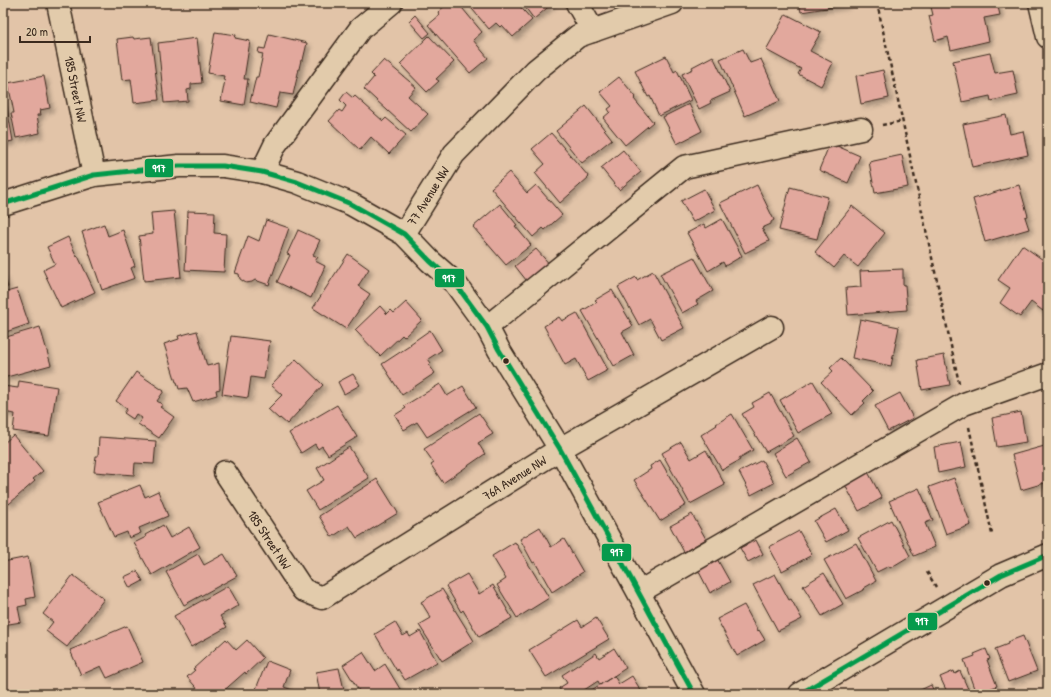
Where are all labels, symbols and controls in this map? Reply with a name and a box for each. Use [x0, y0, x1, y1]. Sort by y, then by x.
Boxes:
scale bar [20, 18, 90, 44]
text: 20 m [26, 23, 48, 40]
street label: 185 Street NW [60, 54, 92, 124]
line badge: 917 [144, 158, 174, 178]
text: 917 [152, 161, 166, 175]
street label: 77 Avenue NW [403, 163, 453, 229]
line badge: 917 [434, 268, 465, 288]
text: 917 [442, 271, 456, 285]
unlabelled marker [501, 356, 511, 366]
street label: 76A Avenue NW [479, 451, 550, 504]
street label: 185 Street NW [244, 507, 296, 573]
line badge: 917 [601, 543, 632, 562]
text: 917 [610, 545, 624, 559]
unlabelled marker [982, 578, 992, 588]
line badge: 917 [907, 612, 938, 631]
text: 917 [915, 614, 929, 628]

